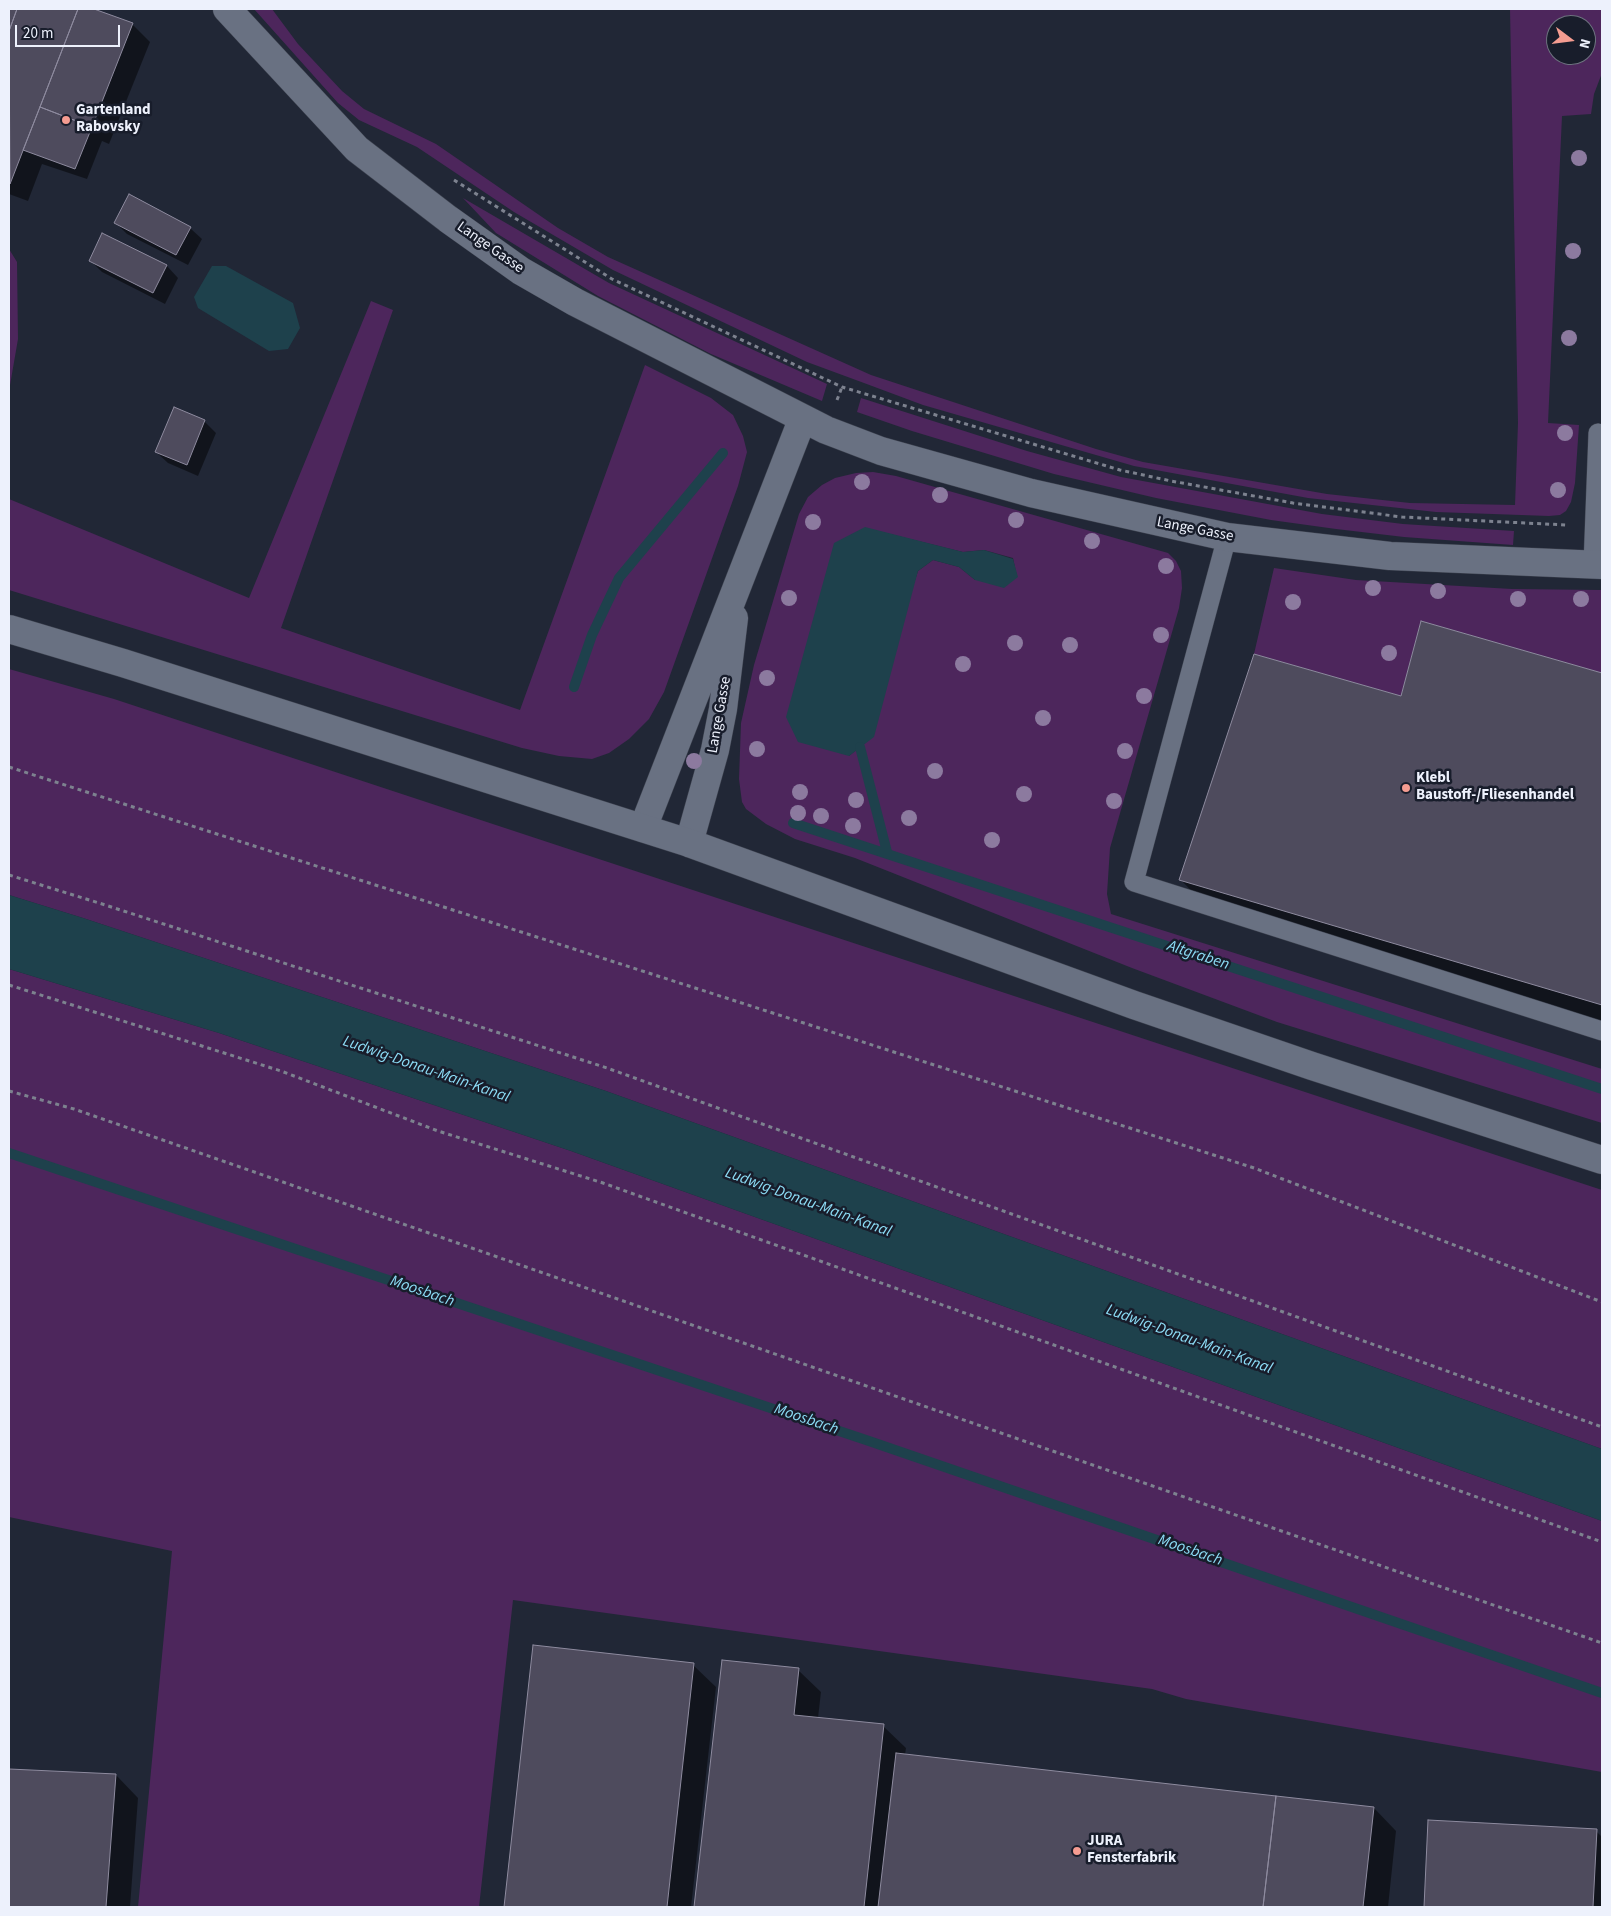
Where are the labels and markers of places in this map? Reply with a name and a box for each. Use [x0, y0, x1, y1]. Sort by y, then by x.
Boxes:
place label: Gartenland Rabovsky [76, 102, 151, 137]
marker: Gartenland Rabovsky [60, 114, 72, 126]
place label: Klebl Baustoff-/Fliesenhandel [1416, 770, 1574, 805]
marker: Klebl Baustoff-/Fliesenhandel [1400, 782, 1412, 794]
place label: JURA Fensterfabrik [1087, 1833, 1176, 1868]
marker: JURA Fensterfabrik [1071, 1845, 1083, 1857]

